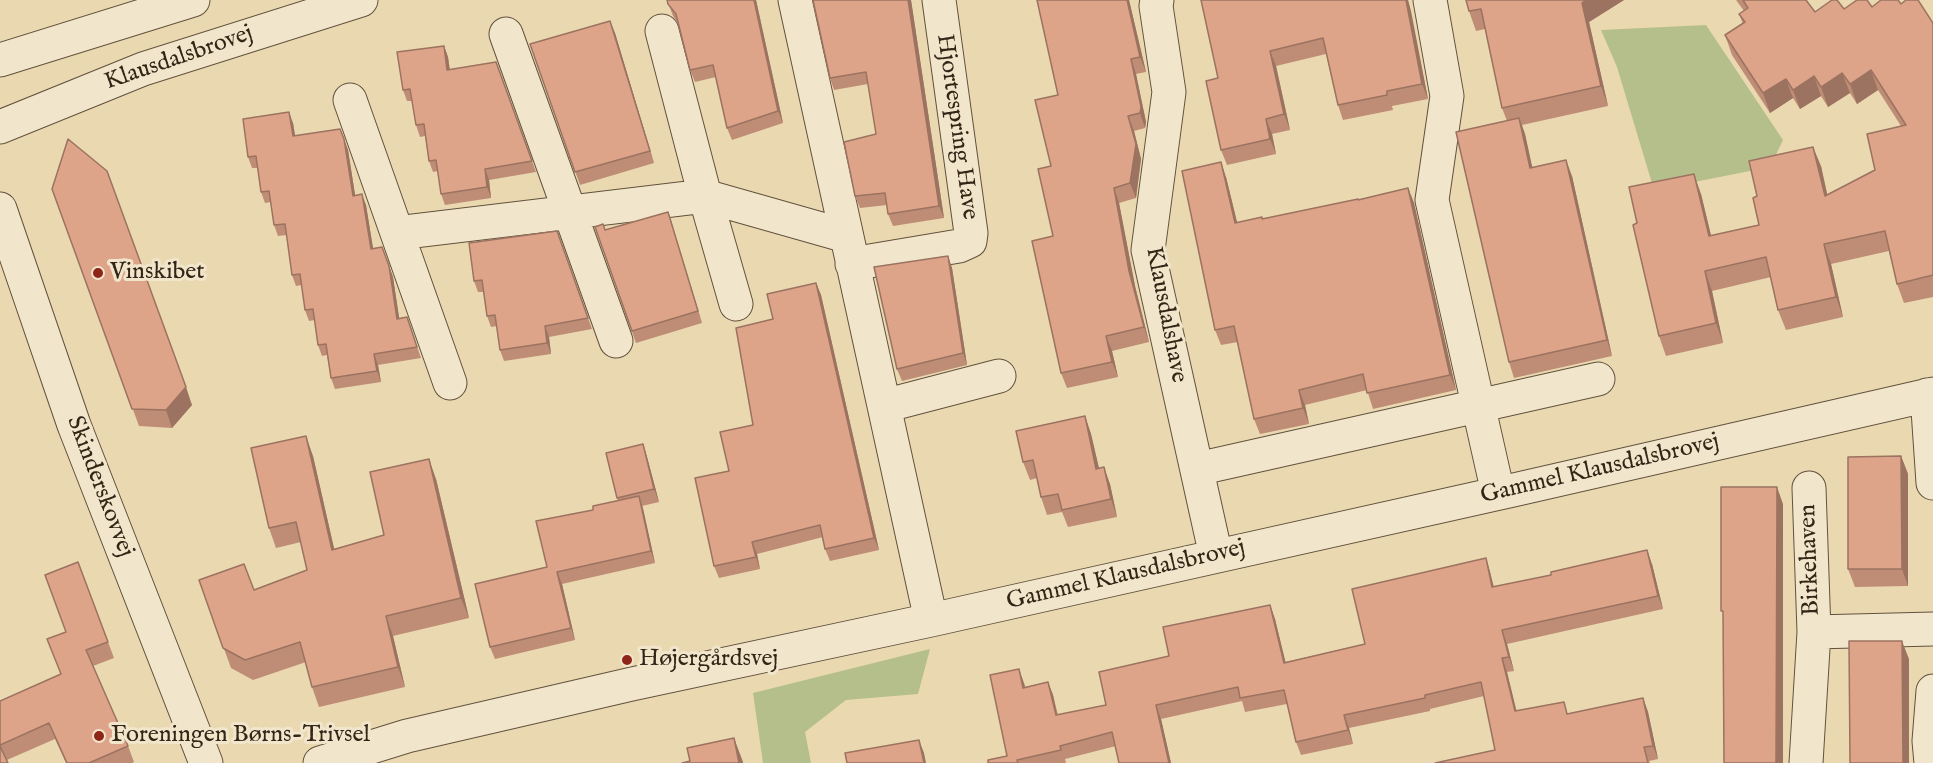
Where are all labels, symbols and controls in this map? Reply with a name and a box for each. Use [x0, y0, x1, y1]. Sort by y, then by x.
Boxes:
street label: Klausdalsbrovej [101, 20, 257, 98]
street label: Hjortespring Have [929, 32, 983, 222]
street label: Klausdalshave [1138, 245, 1192, 385]
place label: Vinskibet [110, 259, 205, 287]
marker: Vinskibet [91, 266, 105, 280]
street label: Skinderskovvej [59, 412, 139, 562]
street label: Gammel Klausdalsbrovej [1478, 429, 1722, 511]
street label: Birkehaven [1795, 504, 1827, 616]
street label: Gammel Klausdalsbrovej [1004, 535, 1248, 617]
place label: Højergårdsvej [639, 646, 778, 674]
marker: Højergårdsvej [620, 653, 634, 667]
place label: Foreningen Børns-Trivsel [111, 722, 370, 750]
marker: Foreningen Børns-Trivsel [92, 729, 106, 743]

